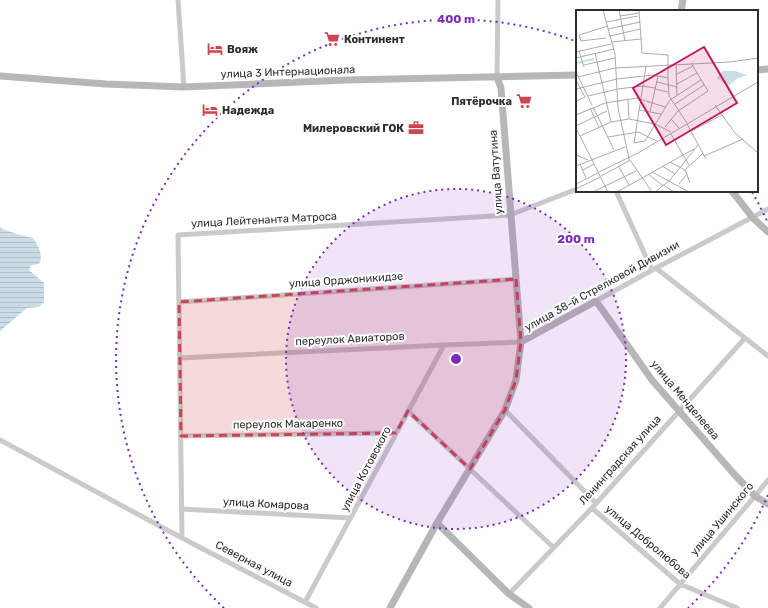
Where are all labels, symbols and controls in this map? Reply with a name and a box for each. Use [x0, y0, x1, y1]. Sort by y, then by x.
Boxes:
inset map [576, 10, 758, 192]
text: 400 m [437, 12, 475, 26]
supermarket icon: Континент [323, 30, 341, 48]
place label: Континент [344, 33, 405, 46]
hotel icon: Вояж [206, 40, 224, 58]
place label: Вояж [227, 43, 258, 56]
street label: улица 3 Интернационала [220, 63, 356, 81]
supermarket icon: Пятёрочка [515, 92, 533, 110]
place label: Пятёрочка [451, 95, 512, 108]
hotel icon: Надежда [201, 101, 219, 119]
place label: Надежда [222, 104, 274, 117]
office icon: Милеровский ГОК [407, 119, 425, 137]
place label: Милеровский ГОК [303, 122, 404, 135]
street label: улица Ватутина [487, 129, 505, 215]
street label: улица Лейтенанта Матроса [191, 210, 337, 230]
text: 200 m [557, 232, 595, 246]
street label: улица 38-й Стрелковой Дивизии [522, 238, 682, 334]
street label: улица Орджоникидзе [288, 270, 404, 290]
street label: переулок Авиаторов [295, 330, 405, 348]
centre of rings [449, 352, 463, 366]
street label: улица Менделеева [648, 358, 722, 442]
street label: Ленинградская улица [576, 412, 664, 508]
street label: переулок Макаренко [233, 417, 343, 431]
street label: улица Котовского [338, 424, 394, 514]
street label: улица Ушинского [688, 480, 756, 558]
street label: улица Комарова [223, 495, 309, 513]
street label: улица Добролюбова [603, 502, 693, 582]
street label: Северная улица [213, 538, 295, 590]

